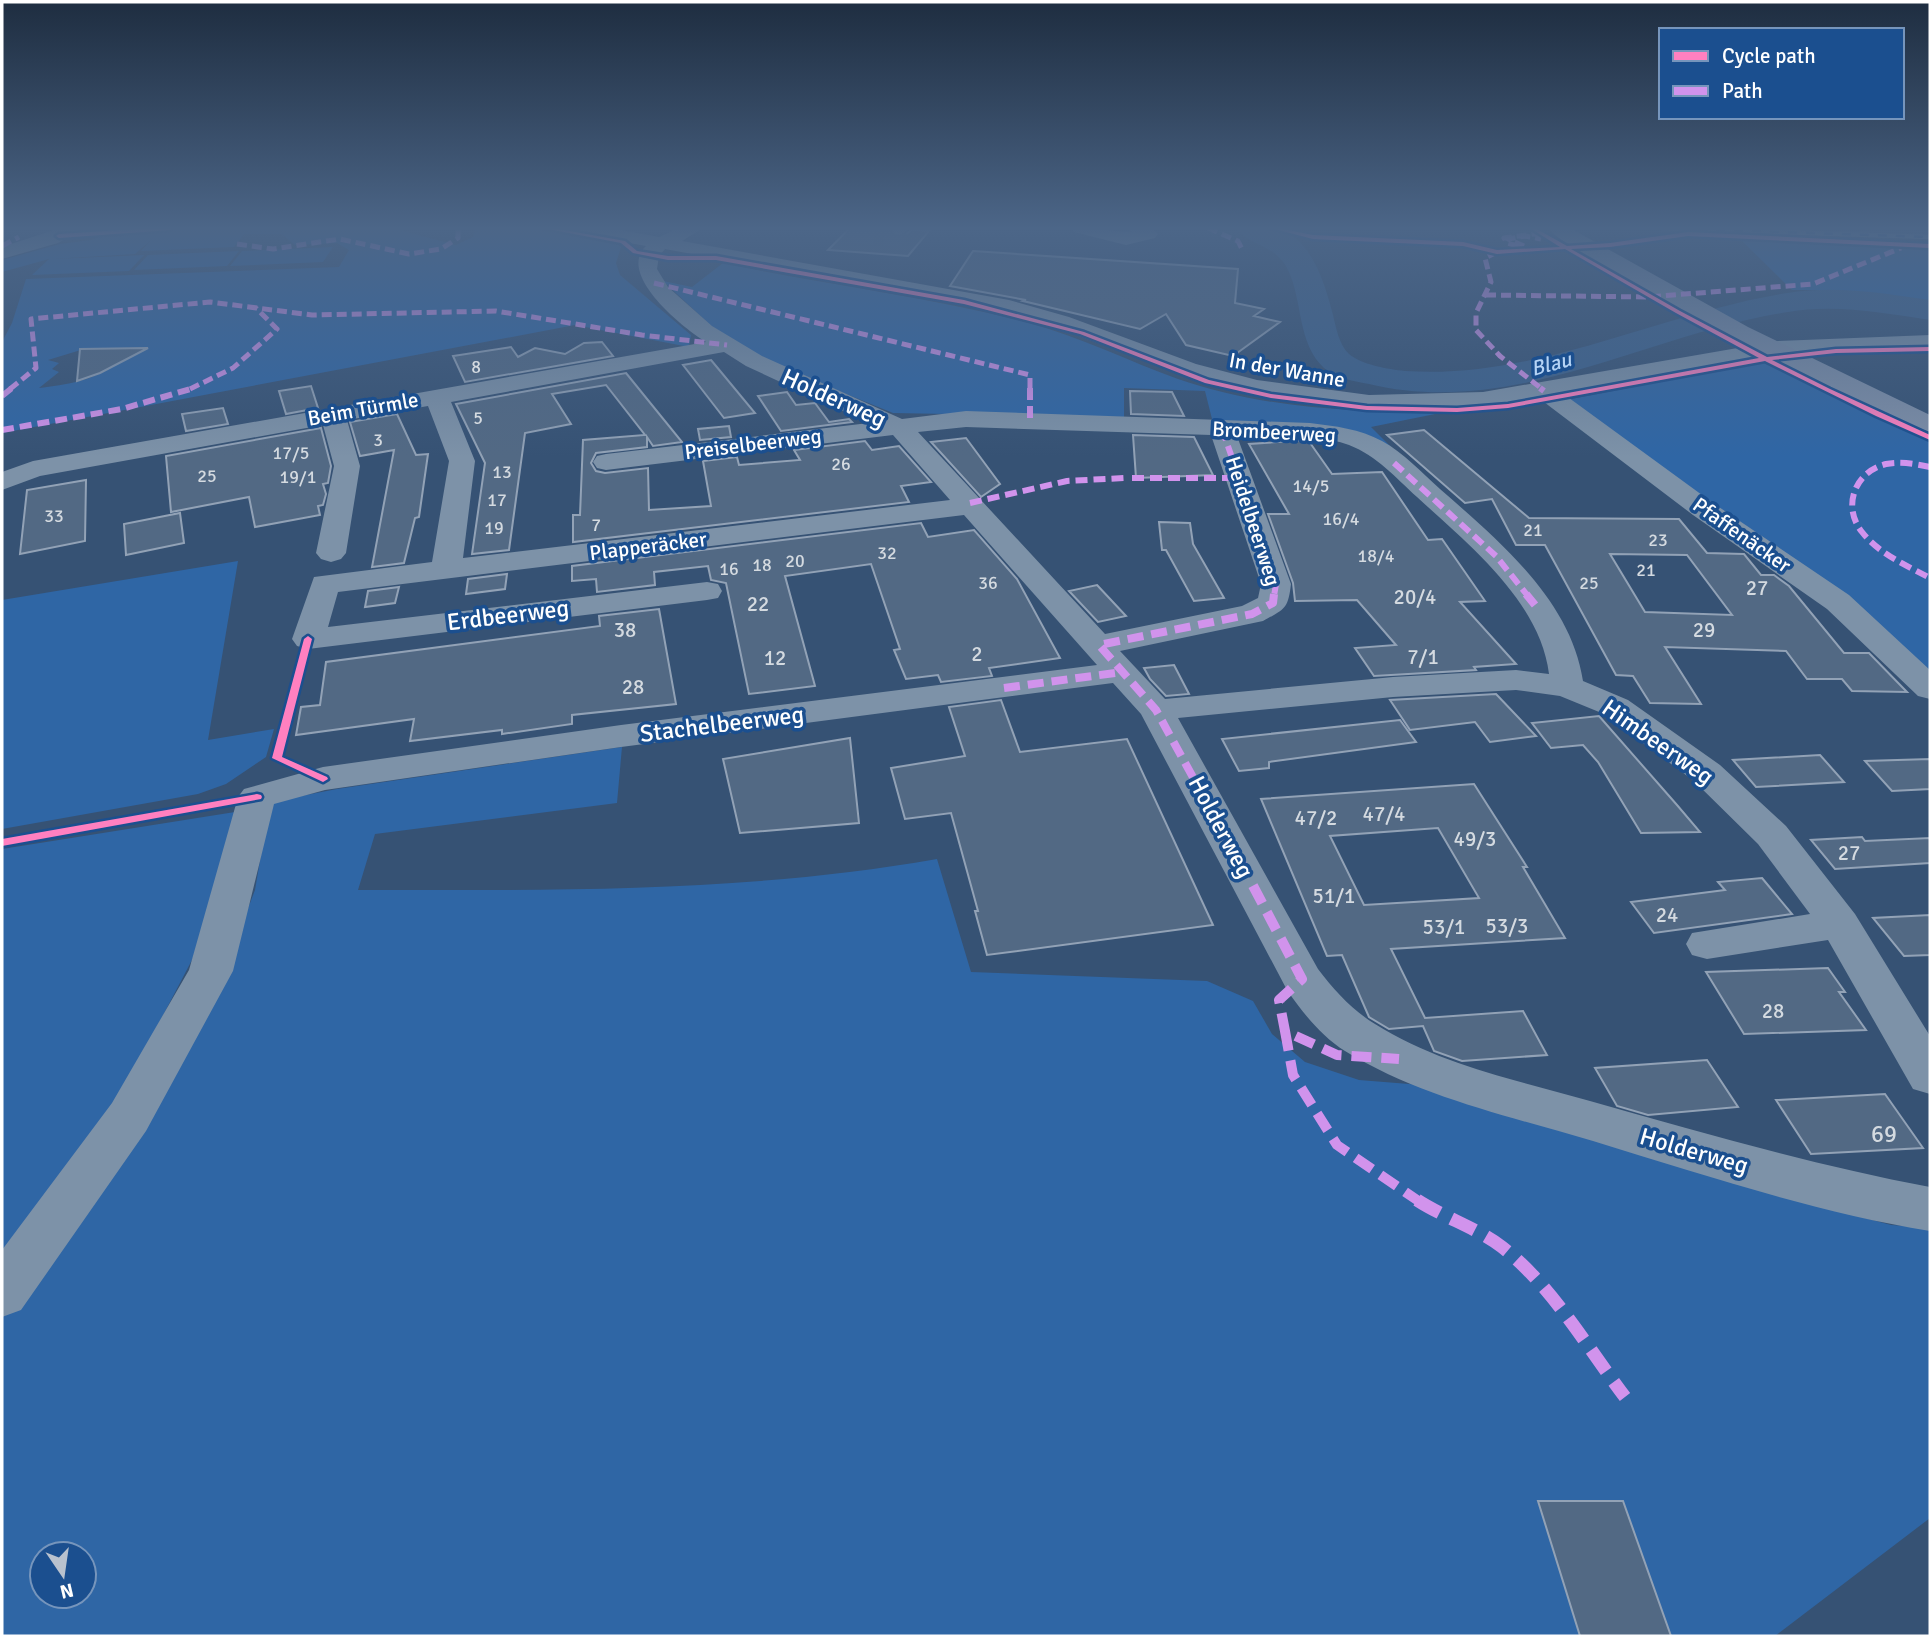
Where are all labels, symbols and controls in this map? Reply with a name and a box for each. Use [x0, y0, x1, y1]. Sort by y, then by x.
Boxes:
legend [1659, 28, 1904, 119]
text: Cycle path [1722, 43, 1816, 69]
text: Path [1722, 78, 1763, 104]
water label: Blau [1528, 346, 1576, 382]
street label: In der Wanne [1227, 347, 1347, 393]
house number: 8 [471, 356, 481, 378]
street label: Holderweg [777, 362, 891, 434]
street label: Beim Türmle [306, 386, 420, 432]
house number: 5 [473, 407, 483, 429]
street label: Brombeerweg [1211, 416, 1337, 448]
street label: Preiselbeerweg [683, 423, 823, 465]
house number: 3 [373, 429, 383, 451]
house number: 17/5 [273, 442, 309, 464]
house number: 26 [831, 453, 851, 475]
street label: Heidelbeerweg [1220, 453, 1286, 589]
house number: 13 [492, 461, 512, 483]
house number: 25 [197, 465, 217, 487]
house number: 19/1 [280, 466, 316, 488]
house number: 14/5 [1293, 475, 1329, 497]
house number: 17 [487, 489, 507, 511]
street label: Pfaffenäcker [1688, 492, 1796, 578]
house number: 33 [44, 505, 64, 527]
house number: 16/4 [1323, 508, 1360, 530]
house number: 7 [591, 514, 601, 536]
house number: 19 [484, 517, 504, 539]
house number: 21 [1523, 519, 1543, 541]
street label: Plapperäcker [588, 526, 708, 566]
house number: 23 [1648, 529, 1668, 551]
house number: 32 [877, 542, 897, 564]
house number: 18/4 [1358, 545, 1395, 567]
house number: 20 [785, 550, 805, 572]
house number: 18 [752, 554, 772, 576]
house number: 16 [719, 558, 739, 580]
house number: 21 [1636, 559, 1656, 581]
house number: 36 [978, 572, 998, 594]
house number: 25 [1579, 572, 1599, 594]
house number: 27 [1746, 575, 1768, 601]
house number: 20/4 [1394, 584, 1436, 610]
house number: 22 [747, 591, 769, 617]
street label: Erdbeerweg [445, 593, 571, 637]
house number: 38 [614, 617, 636, 643]
house number: 29 [1693, 617, 1715, 643]
house number: 2 [971, 641, 983, 667]
house number: 7/1 [1407, 644, 1439, 670]
house number: 12 [764, 645, 786, 671]
house number: 28 [622, 674, 644, 700]
street label: Himbeerweg [1596, 693, 1720, 791]
street label: Stachelbeerweg [638, 699, 806, 749]
street label: Holderweg [1182, 771, 1260, 883]
house number: 47/4 [1363, 801, 1405, 827]
house number: 47/2 [1295, 805, 1337, 831]
house number: 49/3 [1454, 826, 1496, 852]
house number: 27 [1838, 840, 1860, 866]
house number: 51/1 [1313, 883, 1355, 909]
house number: 24 [1656, 902, 1678, 928]
house number: 53/3 [1486, 913, 1528, 939]
house number: 53/1 [1423, 914, 1465, 940]
house number: 28 [1762, 998, 1784, 1024]
house number: 69 [1871, 1119, 1897, 1149]
street label: Holderweg [1636, 1121, 1752, 1181]
north arrow [28, 1540, 98, 1610]
text: N [57, 1577, 76, 1604]

